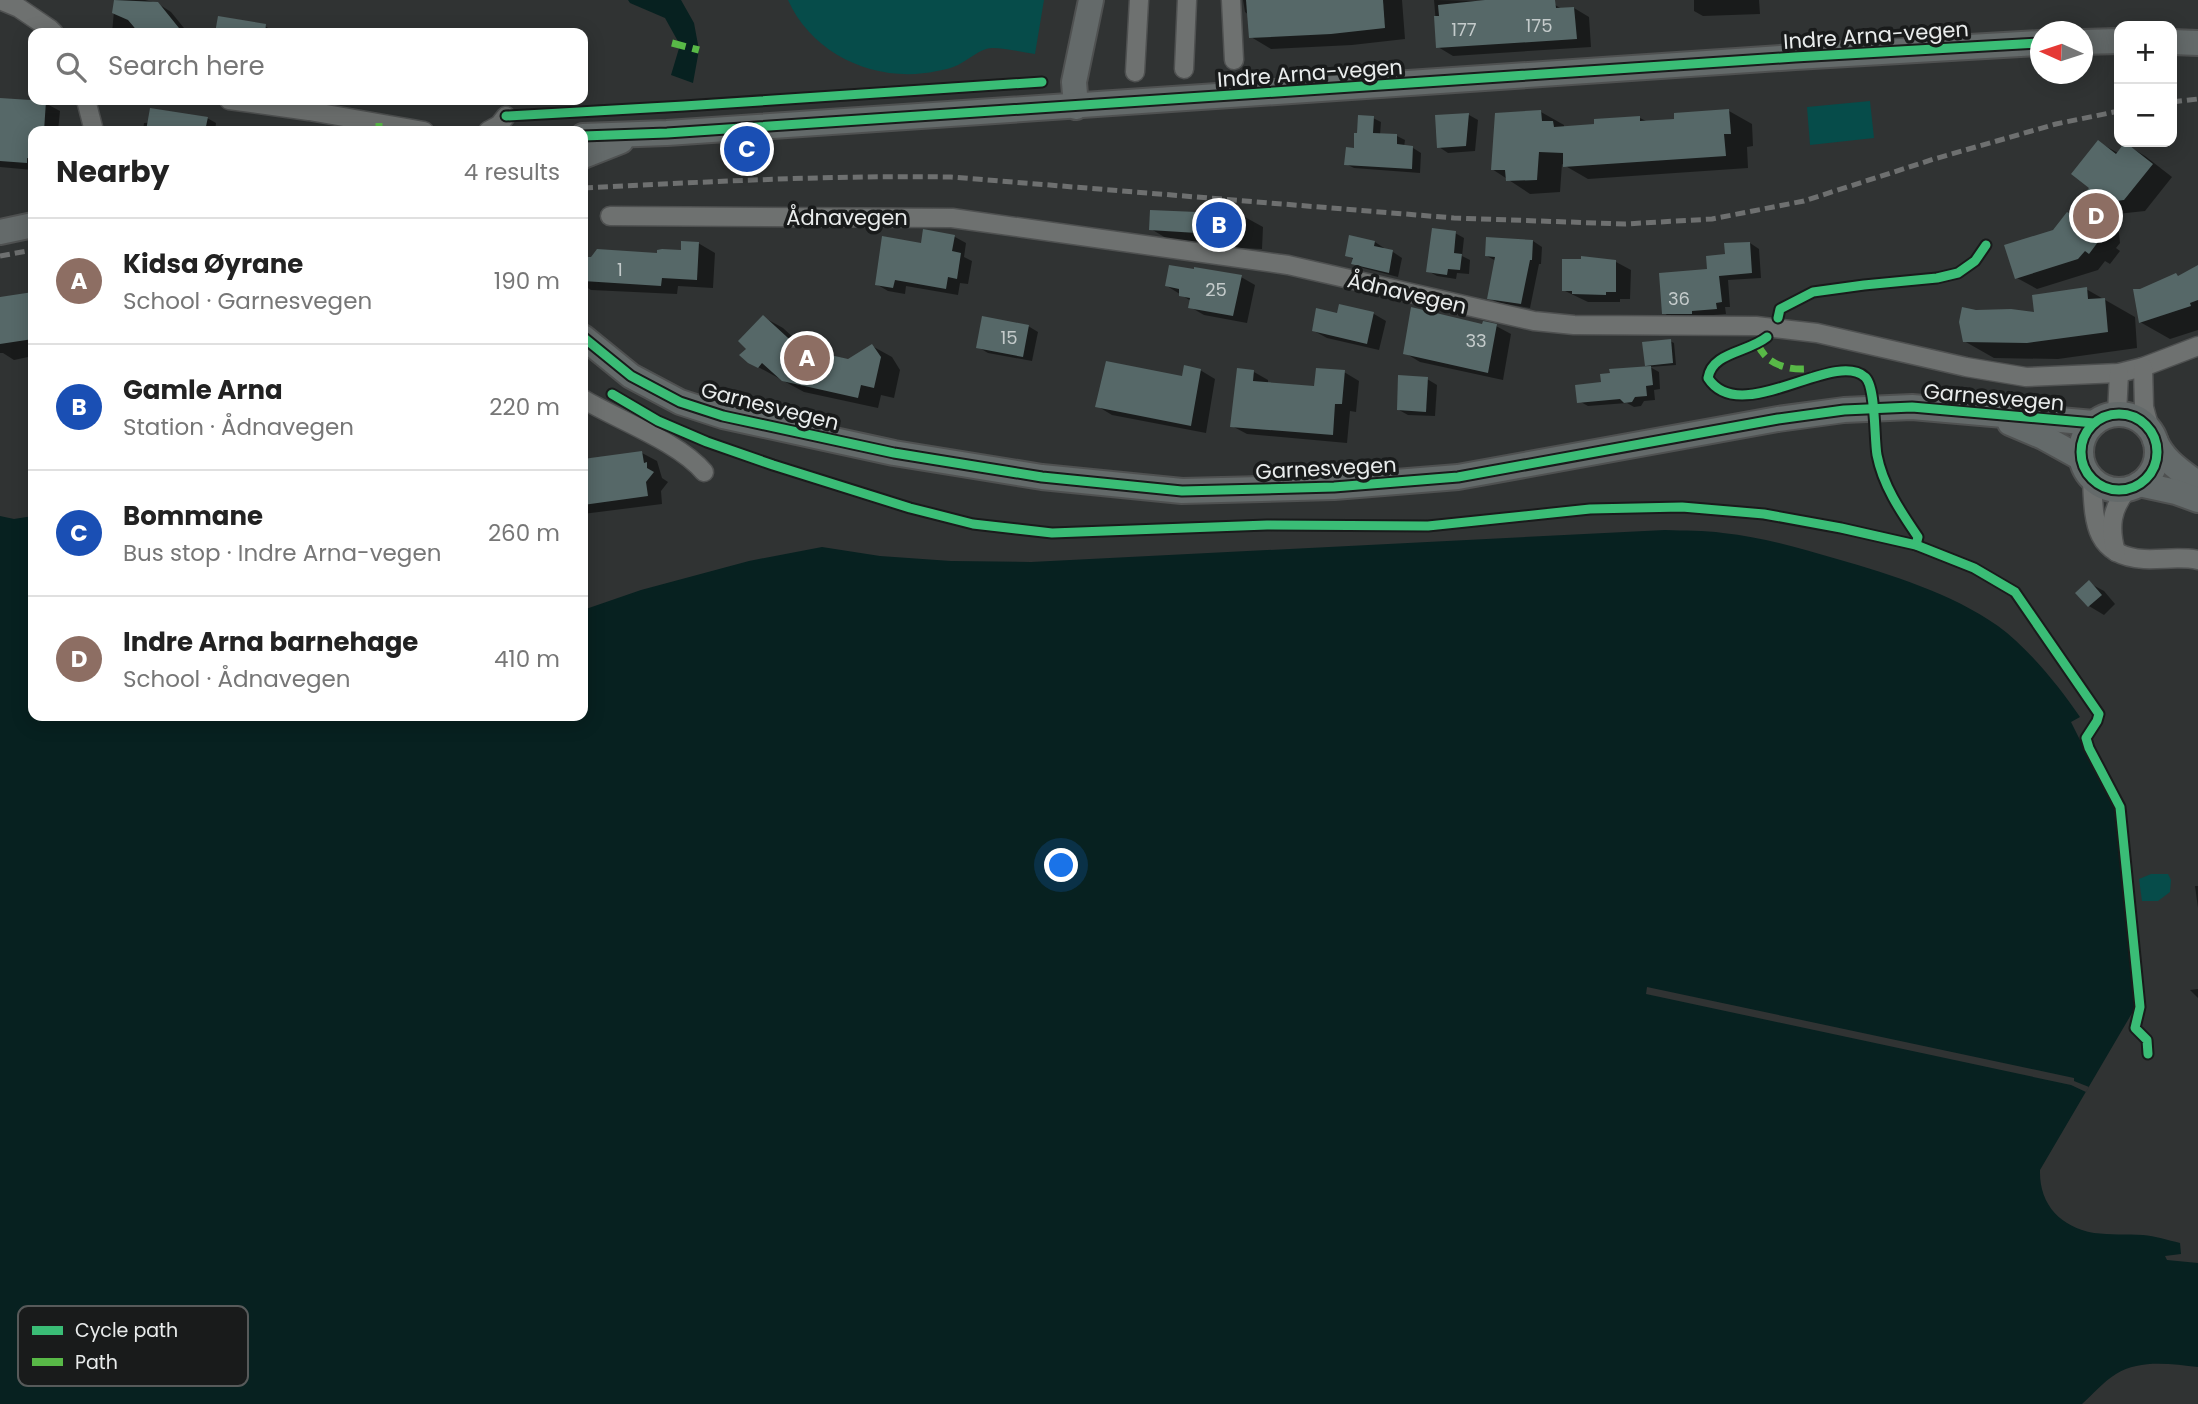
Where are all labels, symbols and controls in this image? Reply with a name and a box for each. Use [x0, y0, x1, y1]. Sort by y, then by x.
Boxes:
house number: 175 [1526, 13, 1552, 38]
street label: Indre Arna-vegen [1782, 14, 1970, 56]
house number: 177 [1451, 17, 1477, 42]
north arrow [2030, 21, 2093, 84]
map controls [2114, 21, 2177, 147]
button: + [2114, 21, 2177, 84]
search box [28, 28, 588, 105]
icon: search [52, 48, 90, 86]
text: Search here [108, 48, 265, 84]
street label: Indre Arna-vegen [1216, 52, 1404, 94]
button: − [2114, 84, 2177, 147]
pin: C [724, 123, 770, 175]
text: Nearby [56, 150, 170, 193]
text: 4 results [464, 156, 560, 188]
pin: D [2073, 190, 2119, 242]
pin: B [1196, 199, 1242, 251]
street label: Ådnavegen [786, 203, 908, 232]
text: Kidsa Øyrane [123, 246, 303, 282]
house number: 1 [617, 257, 623, 282]
text: A [71, 265, 87, 297]
text: 190 m [494, 265, 560, 297]
street label: Ådnavegen [1345, 265, 1469, 321]
house number: 25 [1205, 277, 1227, 302]
text: School · Garnesvegen [123, 285, 372, 317]
house number: 36 [1668, 286, 1690, 311]
house number: 15 [1000, 325, 1018, 350]
house number: 33 [1465, 328, 1487, 353]
pin: A [784, 332, 830, 384]
text: Gamle Arna [123, 372, 283, 408]
street label: Garnesvegen [698, 375, 842, 437]
street label: Garnesvegen [1922, 376, 2066, 418]
text: B [71, 391, 87, 423]
text: 220 m [489, 391, 560, 423]
text: Station · Ådnavegen [123, 411, 354, 443]
street label: Garnesvegen [1255, 450, 1397, 486]
text: Bommane [123, 498, 263, 534]
text: C [70, 517, 88, 549]
text: 260 m [488, 517, 560, 549]
text: Bus stop · Indre Arna-vegen [123, 537, 441, 569]
text: Indre Arna barnehage [123, 624, 418, 660]
text: D [71, 643, 87, 675]
text: 410 m [494, 643, 560, 675]
text: School · Ådnavegen [123, 663, 350, 695]
your location [1044, 848, 1078, 882]
legend [18, 1306, 248, 1386]
text: Cycle path [75, 1317, 178, 1344]
text: Path [75, 1349, 118, 1376]

